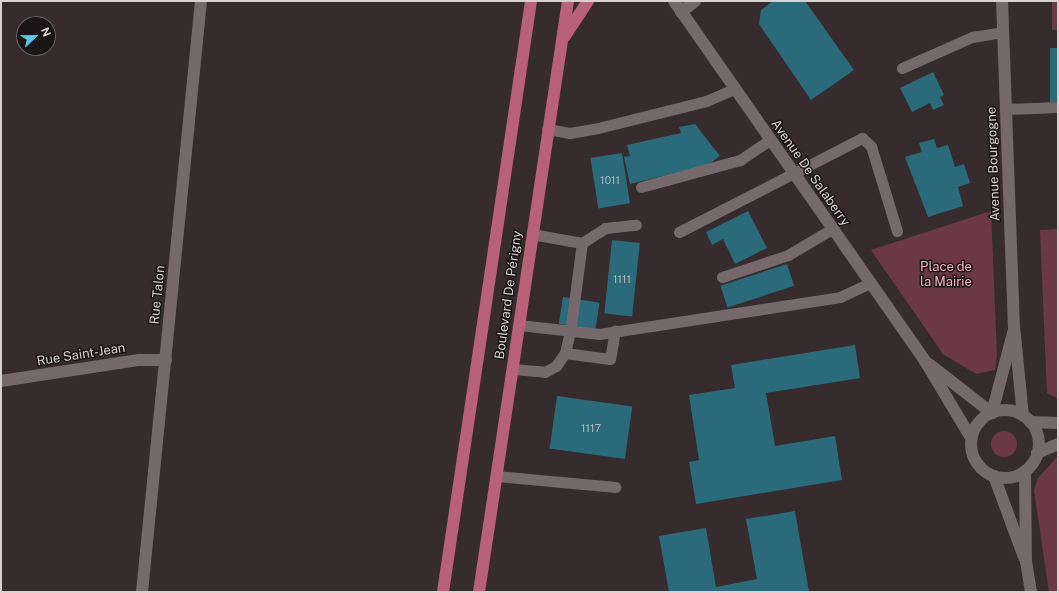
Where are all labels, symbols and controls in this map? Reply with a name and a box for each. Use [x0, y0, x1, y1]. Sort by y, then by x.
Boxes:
north arrow [16, 16, 56, 56]
text: N [39, 26, 53, 38]
street label: Avenue Bourgogne [984, 106, 1004, 222]
street label: Avenue De Salaberry [767, 117, 853, 229]
house number: 1011 [600, 173, 620, 187]
street label: Boulevard De Périgny [492, 230, 526, 360]
park label: Place de la Mairie [920, 260, 972, 291]
street label: Rue Talon [147, 265, 169, 325]
house number: 1111 [613, 272, 631, 286]
street label: Rue Saint-Jean [36, 340, 126, 370]
house number: 1117 [581, 421, 601, 435]

